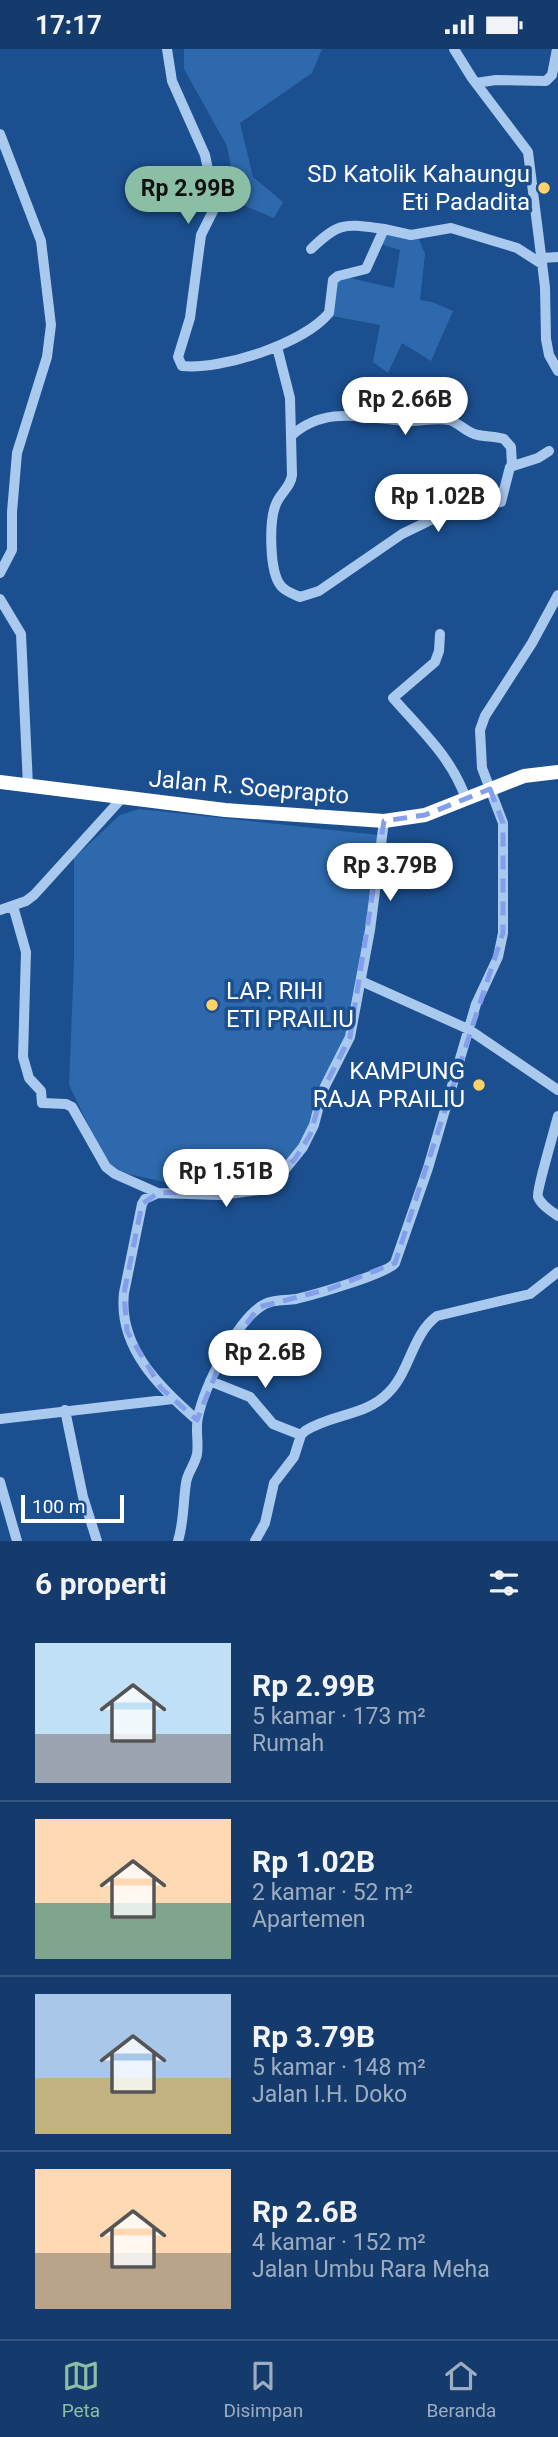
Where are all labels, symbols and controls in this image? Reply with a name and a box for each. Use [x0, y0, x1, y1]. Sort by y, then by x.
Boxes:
text: 17:17 [35, 10, 102, 40]
place label: SD Katolik Kahaungu Eti Padadita [307, 160, 530, 216]
pin: Rp 2.99B [116, 167, 260, 226]
text: Rp 2.99B [141, 175, 235, 202]
marker: SD Katolik Kahaungu Eti Padadita [536, 180, 552, 196]
pin: Rp 2.66B [333, 377, 477, 437]
text: Rp 2.66B [358, 386, 452, 413]
pin: Rp 1.02B [366, 475, 510, 534]
text: Rp 1.02B [391, 483, 485, 510]
street label: Jalan R. Soeprapto [148, 764, 350, 810]
pin: Rp 3.79B [318, 843, 462, 903]
text: Rp 3.79B [343, 852, 437, 879]
place label: LAP. RIHI ETI PRAILIU [226, 977, 354, 1033]
marker: LAP. RIHI ETI PRAILIU [204, 997, 220, 1013]
place label: KAMPUNG RAJA PRAILIU [313, 1057, 465, 1113]
marker: KAMPUNG RAJA PRAILIU [471, 1077, 487, 1093]
pin: Rp 1.51B [154, 1149, 298, 1209]
text: Rp 1.51B [179, 1158, 273, 1185]
pin: Rp 2.6B [200, 1331, 330, 1390]
text: Rp 2.6B [224, 1339, 306, 1366]
scale bar [21, 1492, 124, 1524]
text: 100 m [32, 1495, 85, 1518]
icon: filters [485, 1564, 523, 1602]
text: 6 properti [35, 1566, 167, 1601]
text: Rp 2.99B [252, 1668, 375, 1703]
icon: home [91, 1671, 175, 1755]
text: 5 kamar · 173 m² [252, 1703, 426, 1730]
text: Rumah [252, 1730, 324, 1757]
text: Rp 1.02B [252, 1844, 375, 1879]
icon: home [91, 1847, 175, 1931]
text: 2 kamar · 52 m² [252, 1879, 413, 1906]
text: Apartemen [252, 1906, 366, 1933]
text: Rp 3.79B [252, 2019, 375, 2054]
icon: home [91, 2022, 175, 2106]
text: 5 kamar · 148 m² [252, 2054, 426, 2081]
text: Jalan I.H. Doko [252, 2081, 407, 2108]
text: Rp 2.6B [252, 2194, 358, 2229]
icon: home [91, 2197, 175, 2281]
text: 4 kamar · 152 m² [252, 2229, 426, 2256]
text: Jalan Umbu Rara Meha [252, 2256, 490, 2283]
tab: Peta [62, 2357, 100, 2422]
tab: Disimpan [223, 2357, 303, 2422]
tab: Beranda [426, 2357, 496, 2422]

